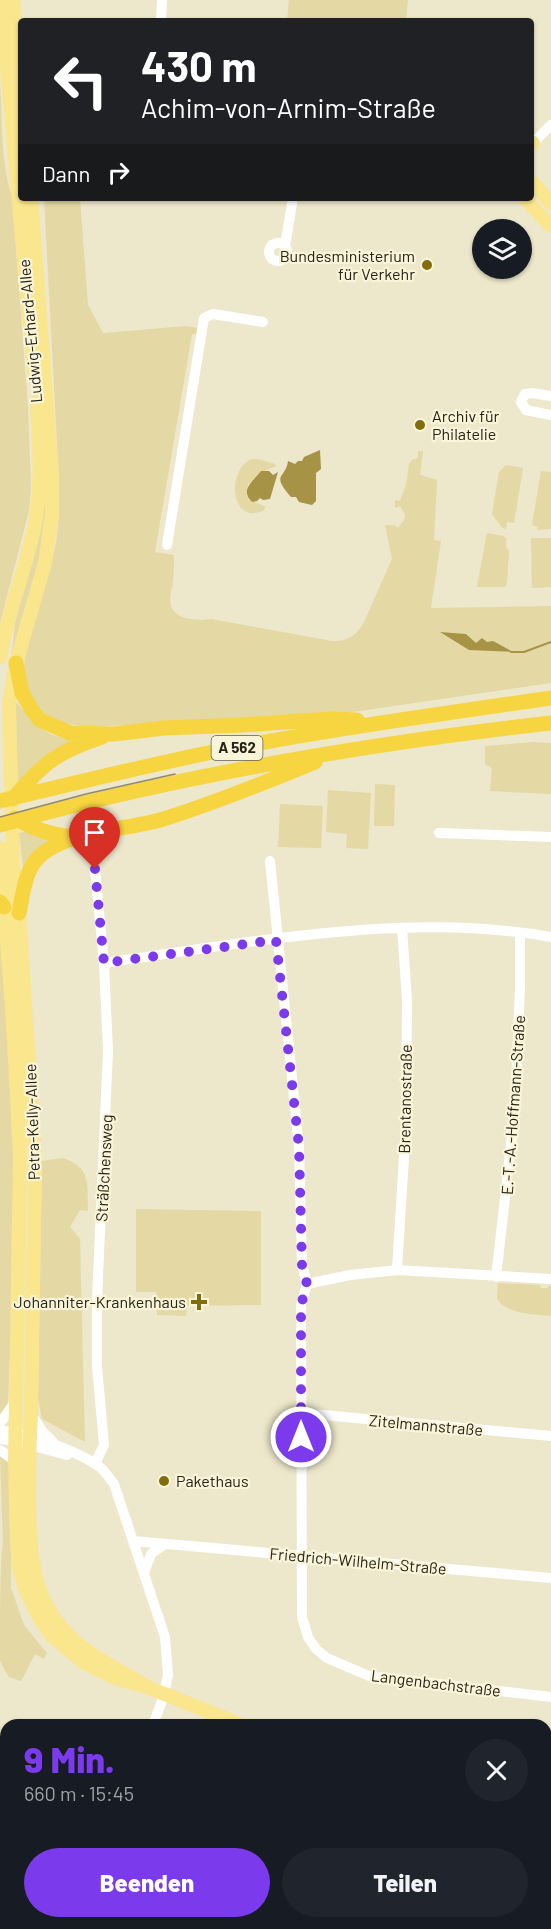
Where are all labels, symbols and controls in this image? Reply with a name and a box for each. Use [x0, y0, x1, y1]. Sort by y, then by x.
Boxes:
text: 430 m [141, 40, 257, 90]
icon: left [42, 42, 120, 120]
text: Achim-von-Arnim-Straße [141, 91, 436, 123]
icon: right [102, 156, 135, 189]
text: Dann [42, 160, 90, 186]
map controls [472, 219, 532, 279]
button: layers [472, 219, 532, 279]
place label: Bundesministerium für Verkehr [280, 246, 415, 283]
street label: Ludwig-Erhard-Allee [14, 258, 45, 404]
marker: Bundesministerium für Verkehr [420, 258, 434, 272]
place label: Archiv für Philatelie [432, 406, 500, 443]
marker: Archiv für Philatelie [413, 418, 427, 432]
road number: A 562 [212, 736, 262, 760]
pin [69, 807, 120, 869]
icon: arrive [78, 816, 111, 849]
street label: E.-T.-A.-Hoffmann-Straße [497, 1014, 528, 1196]
street label: Brentanostraße [394, 1044, 415, 1154]
street label: Petra-Kelly-Allee [20, 1063, 43, 1181]
street label: Sträßchensweg [91, 1114, 116, 1222]
place label: Johanniter-Krankenhaus [13, 1292, 186, 1311]
marker: Johanniter-Krankenhaus [190, 1293, 208, 1311]
position arrow [269, 1405, 333, 1469]
street label: Zitelmannstraße [368, 1410, 484, 1439]
place label: Pakethaus [176, 1471, 249, 1490]
marker: Pakethaus [157, 1474, 171, 1488]
street label: Friedrich-Wilhelm-Straße [269, 1543, 447, 1578]
street label: Langenbachstraße [370, 1665, 502, 1700]
text: 9 Min. [24, 1737, 115, 1780]
button: close [465, 1739, 528, 1802]
text: 660 m · 15:45 [24, 1781, 134, 1805]
button: Beenden [24, 1848, 270, 1917]
button: Teilen [282, 1848, 528, 1917]

